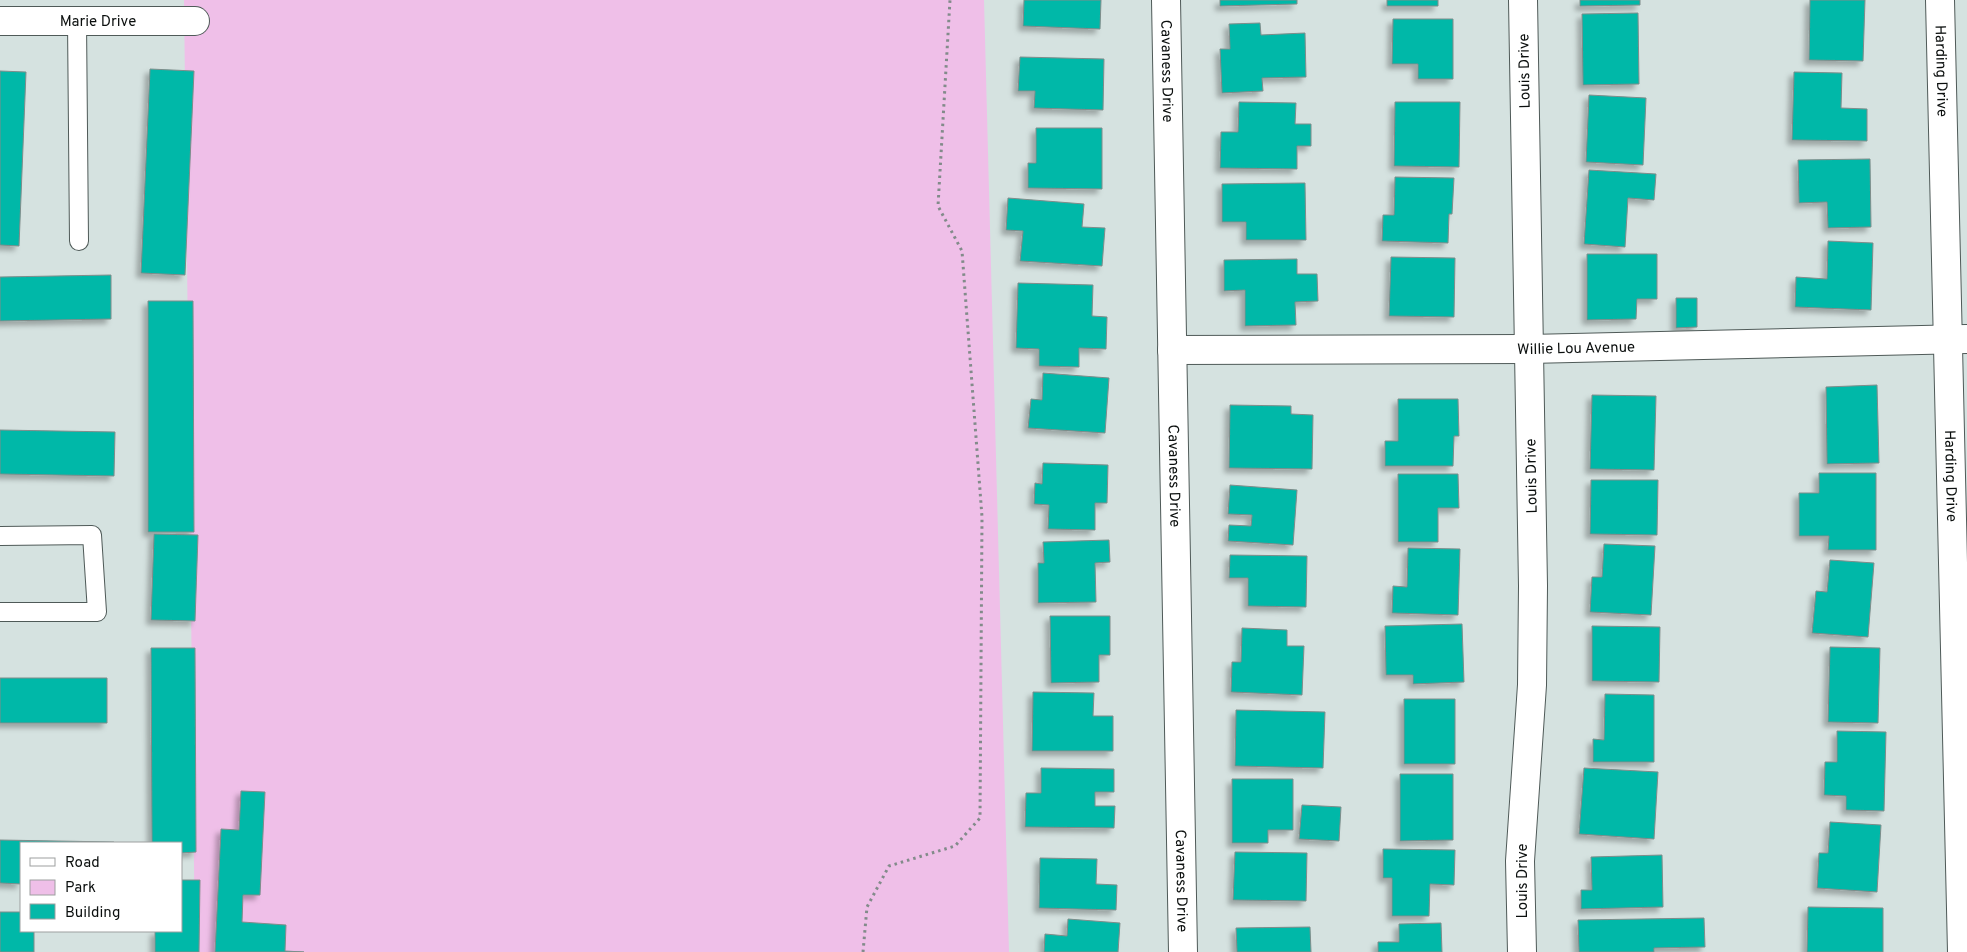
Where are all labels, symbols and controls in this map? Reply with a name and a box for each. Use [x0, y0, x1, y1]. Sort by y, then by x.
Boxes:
street label: Marie Drive [60, 13, 136, 32]
street label: Cavaness Drive [1155, 19, 1176, 123]
street label: Harding Drive [1930, 25, 1951, 117]
street label: Louis Drive [1515, 33, 1536, 109]
street label: Willie Lou Avenue [1517, 339, 1635, 360]
street label: Cavaness Drive [1163, 424, 1183, 528]
street label: Harding Drive [1939, 430, 1960, 522]
street label: Louis Drive [1522, 438, 1543, 514]
street label: Cavaness Drive [1170, 829, 1191, 932]
legend [20, 842, 182, 932]
street label: Louis Drive [1514, 843, 1533, 919]
text: Road [65, 854, 100, 873]
text: Park [65, 879, 96, 898]
text: Building [65, 904, 120, 923]

